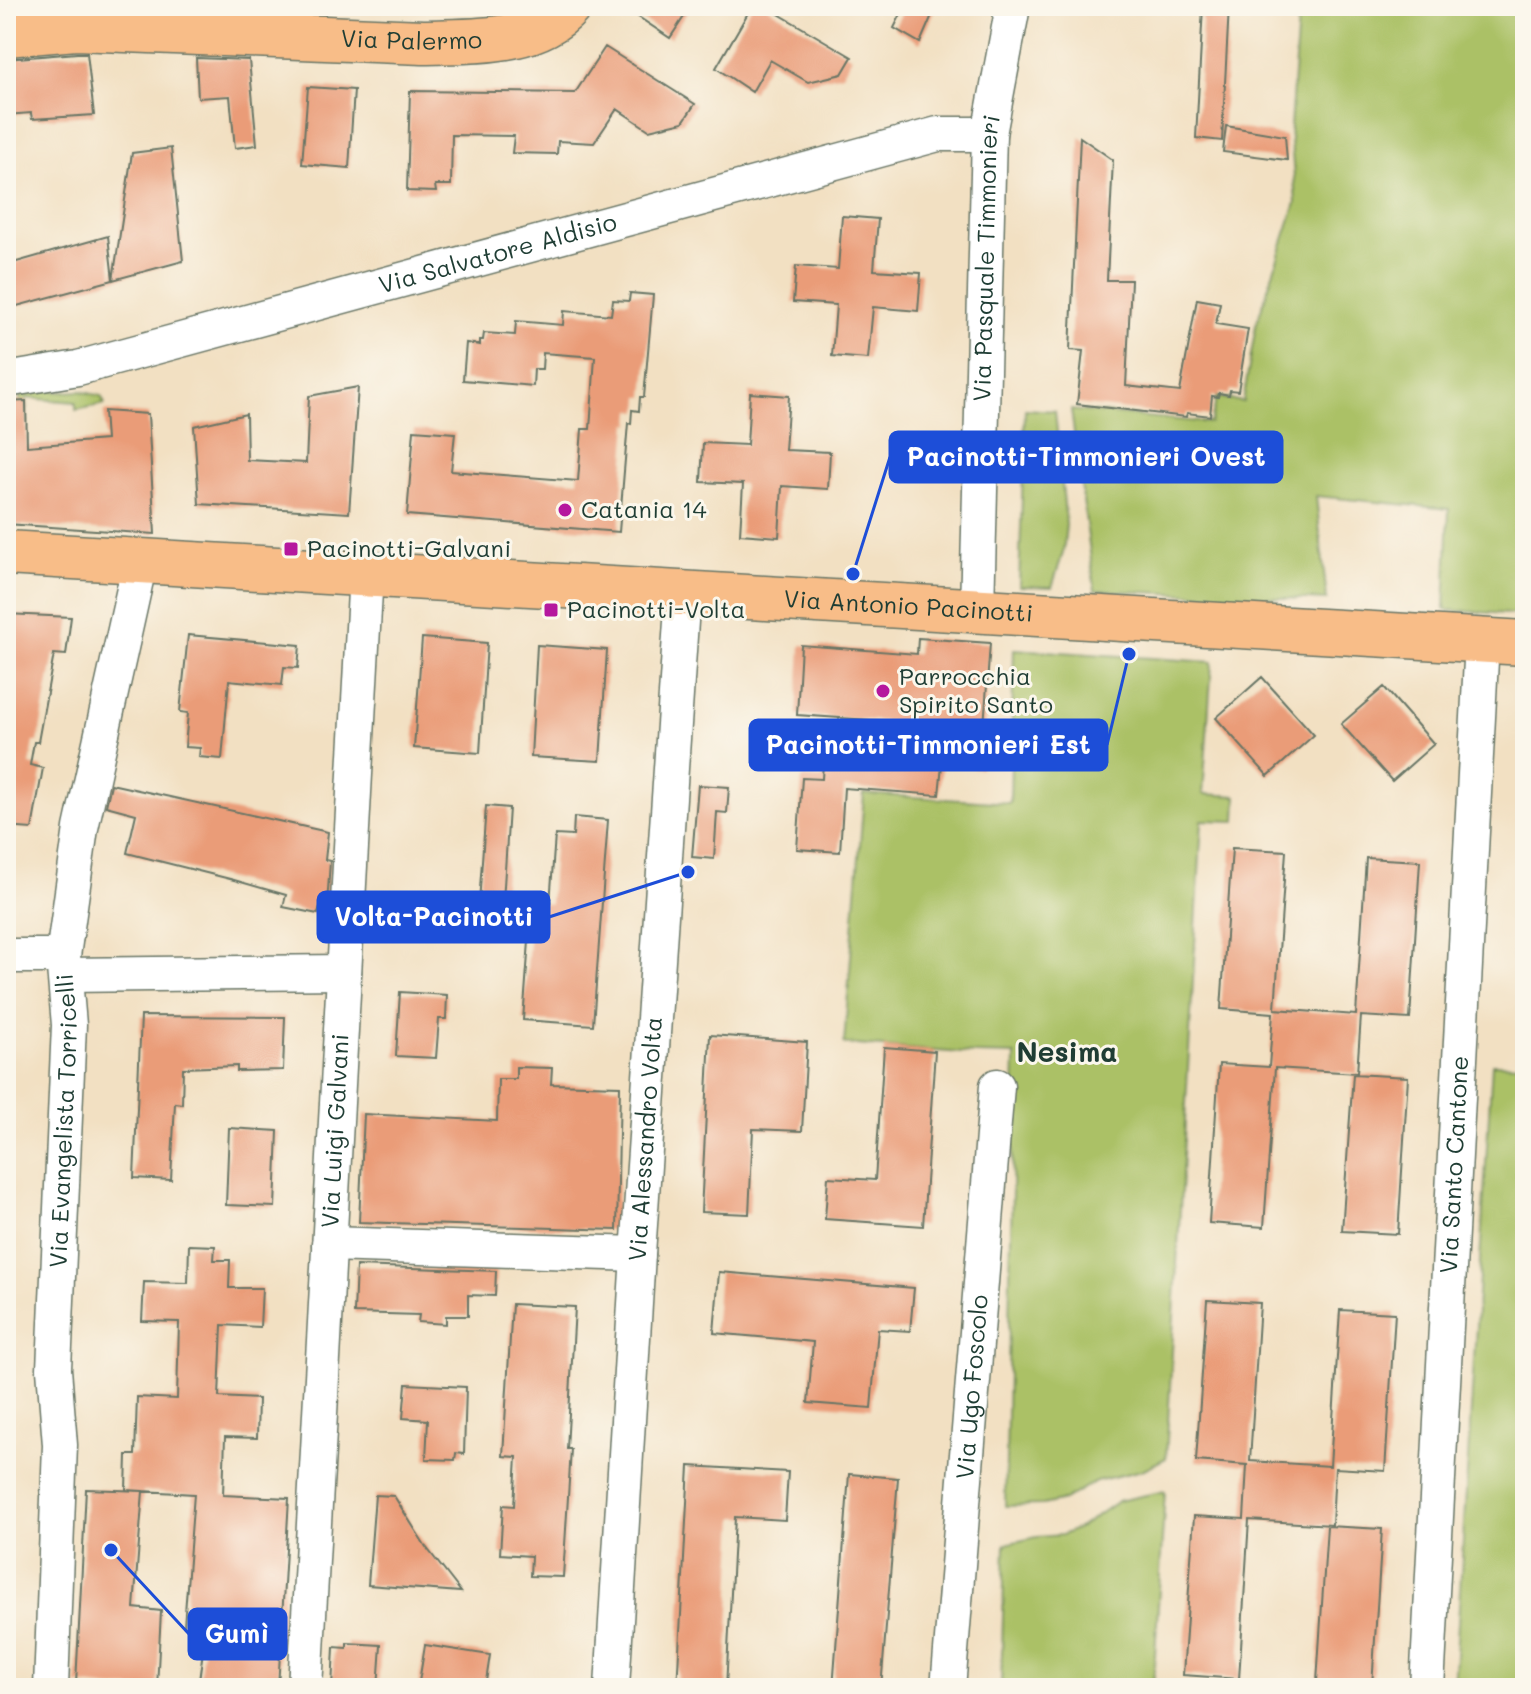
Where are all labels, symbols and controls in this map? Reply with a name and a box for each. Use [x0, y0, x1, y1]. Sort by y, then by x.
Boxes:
street label: Via Palermo [340, 22, 483, 56]
street label: Via Pasquale Timmonieri [965, 112, 1006, 402]
street label: Via Salvatore Aldisio [375, 205, 620, 300]
callout: Pacinotti-Timmonieri Ovest [890, 432, 1282, 482]
text: Pacinotti-Timmonieri Ovest [906, 439, 1266, 473]
place label: Catania 14 [581, 493, 707, 524]
marker: Catania 14 [556, 501, 574, 519]
place label: Pacinotti-Galvani [307, 532, 511, 563]
marker: Pacinotti-Galvani [282, 540, 300, 558]
street label: Via Antonio Pacinotti [783, 582, 1034, 628]
place label: Pacinotti-Volta [567, 593, 745, 624]
marker: Pacinotti-Volta [542, 601, 560, 619]
place label: Parrocchia Spirito Santo [899, 660, 1053, 719]
marker: Parrocchia Spirito Santo [874, 682, 892, 700]
callout: Pacinotti-Timmonieri Est [750, 720, 1107, 770]
text: Pacinotti-Timmonieri Est [765, 727, 1091, 761]
callout: Volta-Pacinotti [318, 892, 549, 942]
text: Volta-Pacinotti [334, 899, 534, 933]
street label: Via Evangelista Torricelli [41, 972, 83, 1268]
street label: Via Alessandro Volta [621, 1016, 668, 1262]
street label: Via Luigi Galvani [313, 1033, 355, 1229]
district label: Nesima [1017, 1033, 1117, 1069]
street label: Via Santo Cantone [1432, 1055, 1474, 1274]
street label: Via Ugo Foscolo [948, 1293, 994, 1480]
callout: Gumì [189, 1609, 286, 1659]
text: Gumì [205, 1616, 269, 1650]

